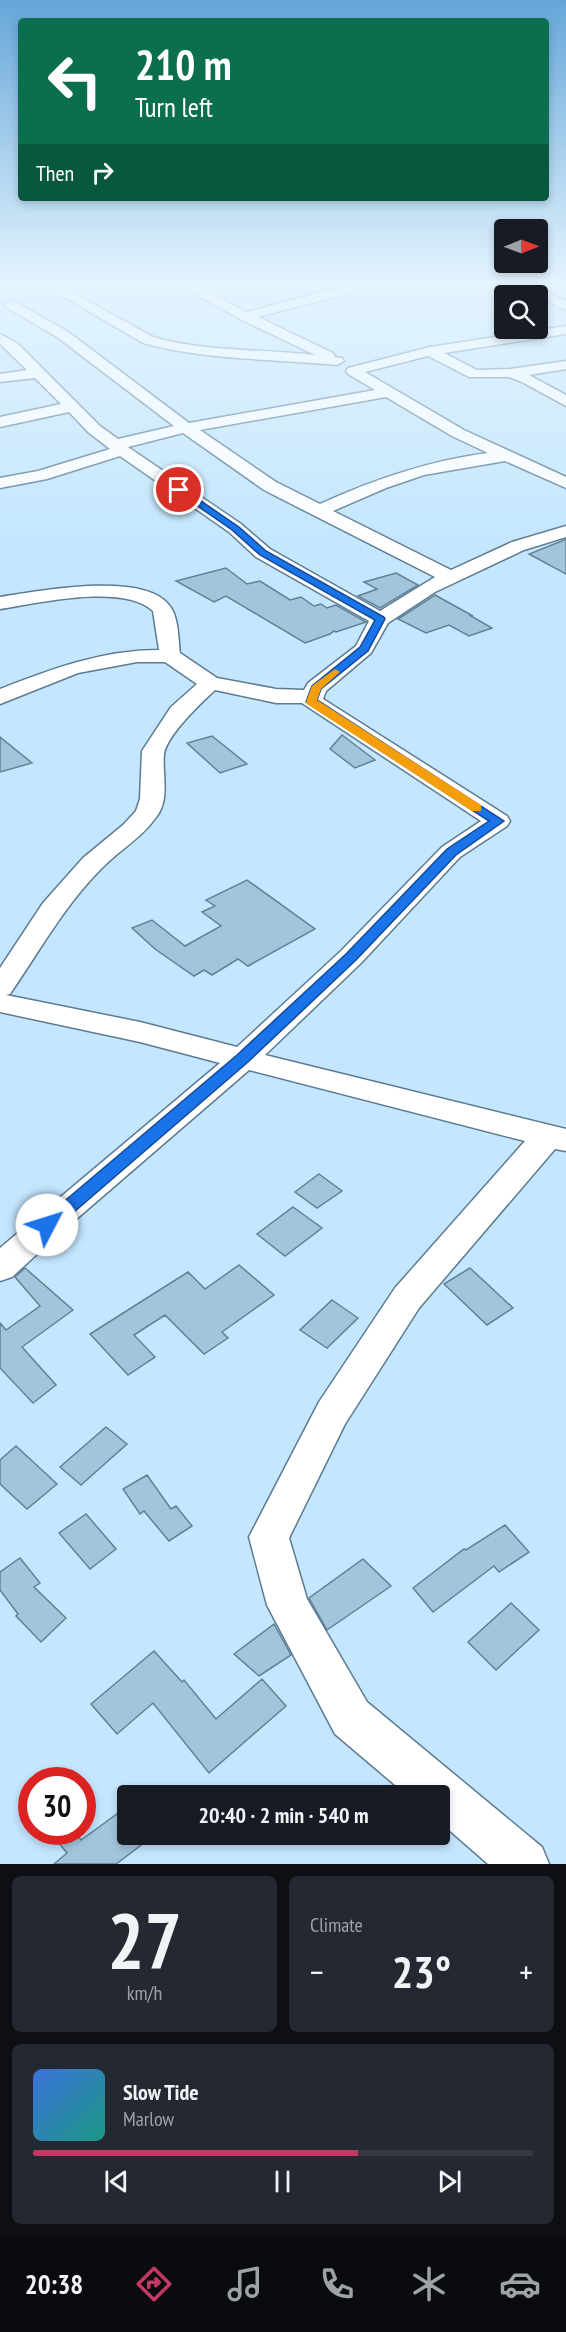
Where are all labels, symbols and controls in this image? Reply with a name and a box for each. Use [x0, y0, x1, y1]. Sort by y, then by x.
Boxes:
text: 210 m [135, 37, 232, 92]
icon: left [36, 42, 114, 120]
text: Turn left [135, 90, 213, 124]
icon: right [86, 156, 119, 189]
text: Then [36, 159, 74, 187]
north arrow [494, 219, 548, 273]
map controls [494, 219, 548, 339]
button: search [494, 285, 548, 339]
pin [153, 464, 204, 515]
icon: arrive [162, 473, 195, 506]
position arrow [15, 1193, 79, 1257]
speed limit sign: 30 [18, 1767, 96, 1845]
text: 20:40 · 2 min · 540 m [198, 1801, 369, 1829]
text: 27 [107, 1890, 182, 1991]
text: Climate [310, 1912, 363, 1938]
text: 23° [392, 1942, 451, 2000]
text: − [310, 1950, 324, 1993]
text: + [519, 1950, 533, 1993]
text: km/h [127, 1980, 162, 2006]
text: Slow Tide [123, 2078, 199, 2106]
text: Marlow [123, 2106, 174, 2132]
icon: previous [100, 2165, 133, 2198]
icon: pause [266, 2165, 299, 2198]
icon: next [433, 2165, 466, 2198]
icon: directions [133, 2263, 175, 2305]
icon: music [224, 2263, 266, 2305]
icon: phone [316, 2263, 358, 2305]
icon: climate [408, 2263, 450, 2305]
icon: car [499, 2263, 541, 2305]
text: 20:38 [25, 2267, 83, 2301]

